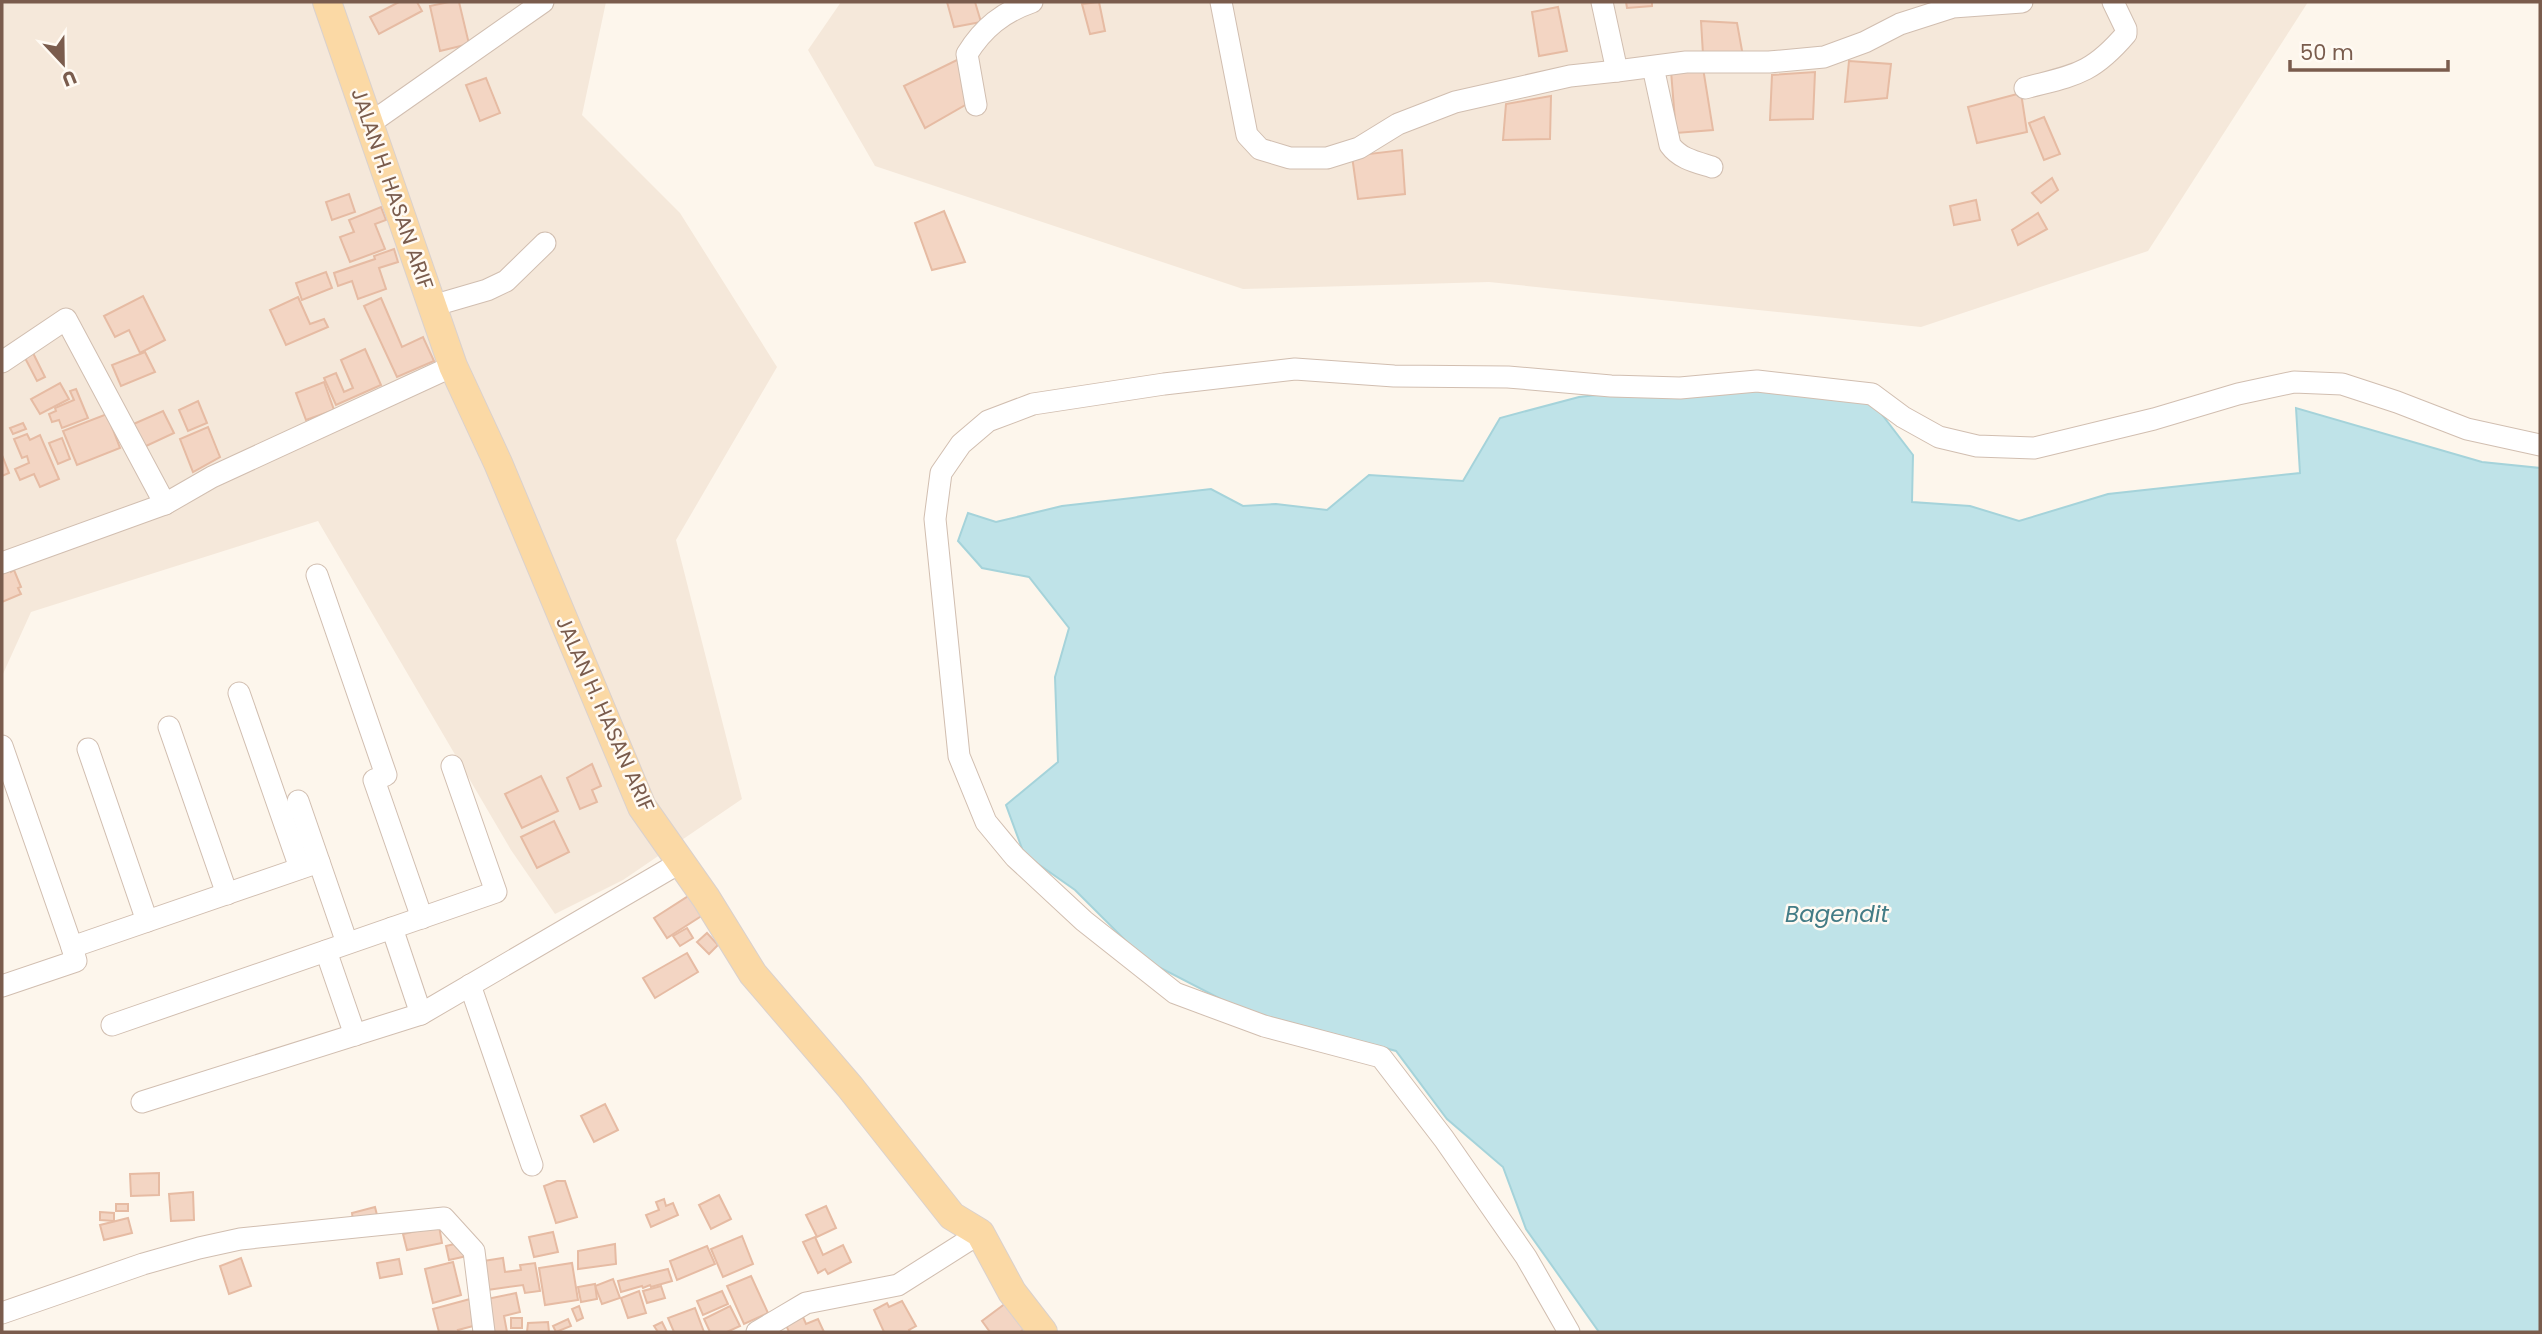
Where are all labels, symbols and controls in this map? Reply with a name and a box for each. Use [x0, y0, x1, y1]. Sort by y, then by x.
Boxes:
north arrow [28, 28, 98, 98]
scale bar [2290, 28, 2448, 72]
text: 50 m [2300, 38, 2354, 67]
text: U [58, 63, 80, 93]
street label: JALAN H. HASAN ARIF [344, 84, 441, 294]
street label: JALAN H. HASAN ARIF [549, 611, 662, 816]
water label: Bagendit [1785, 898, 1889, 930]

